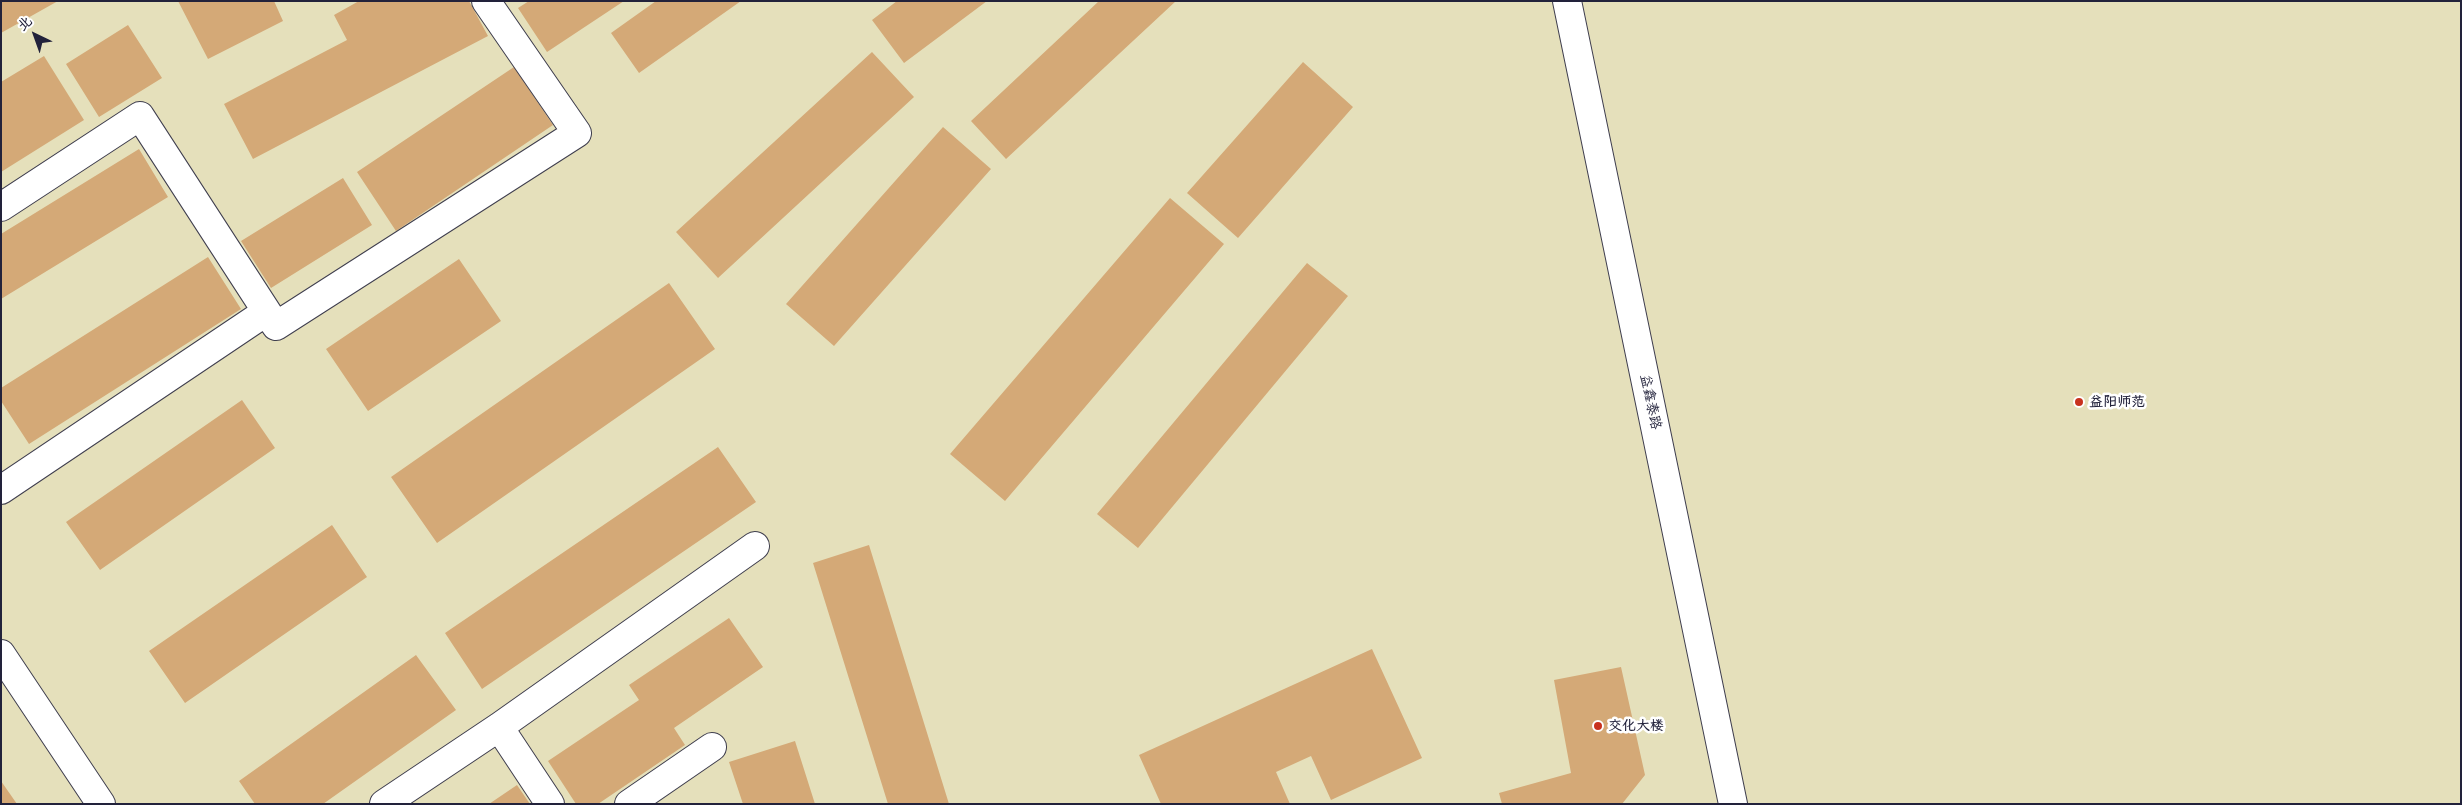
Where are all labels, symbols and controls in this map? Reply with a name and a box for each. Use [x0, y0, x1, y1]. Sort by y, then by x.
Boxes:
north arrow [10, 10, 60, 60]
text: 北 [14, 12, 36, 34]
street label: 益鑫泰路 [1636, 373, 1664, 431]
place label: 益阳师范 [2089, 394, 2145, 410]
marker: 益阳师范 [2073, 396, 2085, 408]
place label: 交化大楼 [1608, 718, 1664, 734]
marker: 交化大楼 [1592, 720, 1604, 732]

